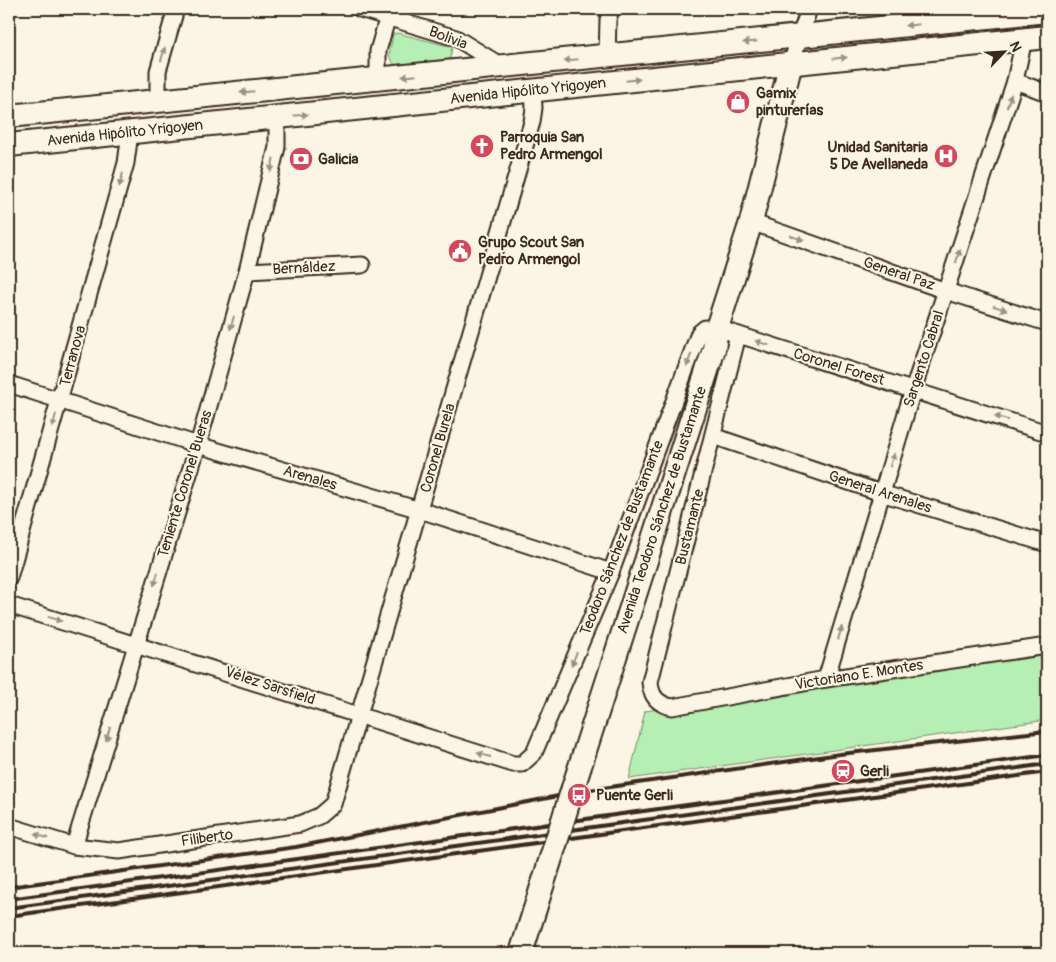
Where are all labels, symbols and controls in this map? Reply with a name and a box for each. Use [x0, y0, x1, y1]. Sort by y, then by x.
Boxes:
one-way arrow [903, 21, 919, 29]
street label: Bolivia [426, 22, 470, 54]
north arrow [978, 28, 1028, 78]
one-way arrow [742, 38, 758, 46]
text: N [1006, 39, 1025, 55]
one-way arrow [159, 47, 167, 62]
one-way arrow [832, 54, 848, 62]
one-way arrow [562, 56, 578, 64]
one-way arrow [401, 72, 417, 80]
street label: Avenida Hipólito Yrigoyen [449, 73, 607, 109]
one-way arrow [626, 76, 642, 84]
place label: Gamix pinturerías [756, 84, 824, 120]
one-way arrow [239, 88, 255, 96]
shop icon: Gamix pinturerías [725, 89, 751, 115]
one-way arrow [1005, 94, 1013, 109]
one-way arrow [293, 110, 309, 118]
street label: Avenida Hipólito Yrigoyen [46, 115, 204, 151]
place label: Parroquia San Pedro Armengol [500, 128, 603, 164]
church icon: Parroquia San Pedro Armengol [469, 133, 495, 159]
place label: Unidad Sanitaria 5 De Avellaneda [828, 138, 928, 174]
hospital icon: Unidad Sanitaria 5 De Avellaneda [933, 143, 959, 169]
bank icon: Galicia [288, 146, 314, 172]
place label: Galicia [318, 150, 358, 169]
one-way arrow [268, 158, 276, 173]
one-way arrow [117, 173, 125, 188]
place label: Grupo Scout San Pedro Armengol [478, 233, 585, 269]
one-way arrow [789, 235, 804, 242]
public building icon: Grupo Scout San Pedro Armengol [447, 238, 473, 264]
one-way arrow [954, 248, 962, 263]
street label: General Paz [861, 253, 938, 295]
street label: Bernáldez [272, 257, 336, 279]
one-way arrow [993, 304, 1008, 312]
street label: Sargento Cabral [899, 308, 949, 410]
one-way arrow [228, 315, 236, 330]
street label: Terranova [56, 323, 90, 389]
one-way arrow [755, 338, 770, 346]
street label: Coronel Forest [791, 344, 888, 390]
one-way arrow [685, 353, 693, 368]
street label: Avenida Teodoro Sánchez de Bustamante [613, 384, 711, 636]
street label: Coronel Burela [416, 401, 460, 495]
street label: Teniente Coronel Bueras [154, 408, 217, 560]
one-way arrow [50, 414, 58, 429]
one-way arrow [993, 414, 1008, 421]
street label: Teodoro Sánchez de Bustamante [576, 438, 668, 638]
one-way arrow [888, 453, 896, 468]
street label: Arenales [281, 461, 339, 495]
street label: General Arenales [826, 466, 934, 518]
street label: Bustamante [672, 487, 708, 567]
one-way arrow [152, 572, 160, 587]
one-way arrow [48, 616, 63, 623]
one-way arrow [837, 625, 845, 640]
one-way arrow [570, 652, 578, 666]
street label: Victoriano E. Montes [794, 655, 925, 695]
street label: Vélez Sarsfield [222, 662, 318, 710]
one-way arrow [104, 727, 112, 742]
one-way arrow [476, 751, 491, 759]
station icon: Gerli [830, 758, 856, 784]
place label: Gerli [860, 762, 889, 781]
bus stop icon: Puente Gerli [566, 782, 592, 808]
place label: Puente Gerli [596, 786, 673, 805]
street label: Filiberto [180, 825, 234, 851]
one-way arrow [34, 832, 49, 839]

